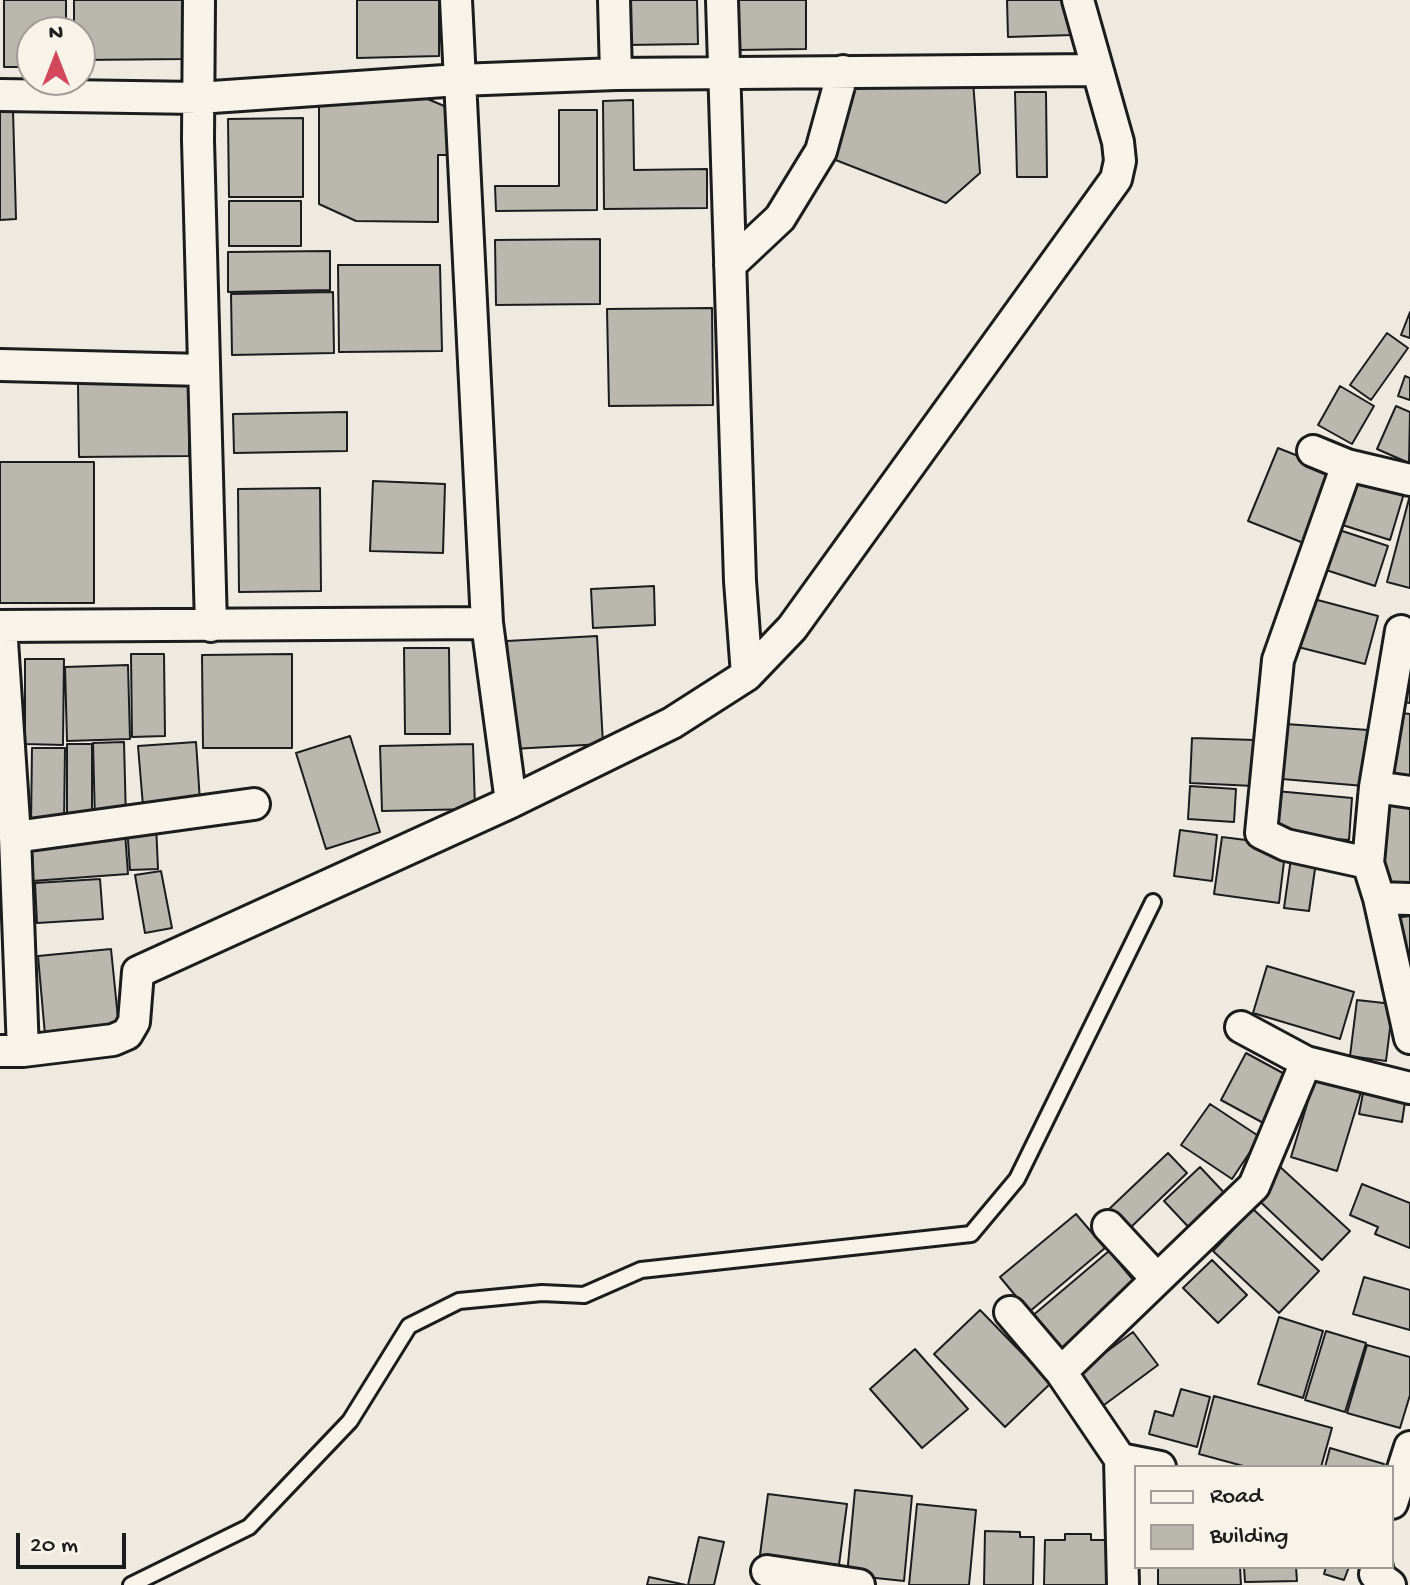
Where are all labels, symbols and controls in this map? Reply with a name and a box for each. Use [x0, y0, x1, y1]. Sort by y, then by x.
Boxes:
north arrow [16, 16, 96, 96]
text: N [49, 21, 63, 47]
legend [1134, 1465, 1394, 1569]
text: Road [1210, 1483, 1262, 1512]
scale bar [20, 1517, 130, 1567]
text: Building [1210, 1523, 1288, 1552]
text: 20 m [30, 1532, 78, 1561]

